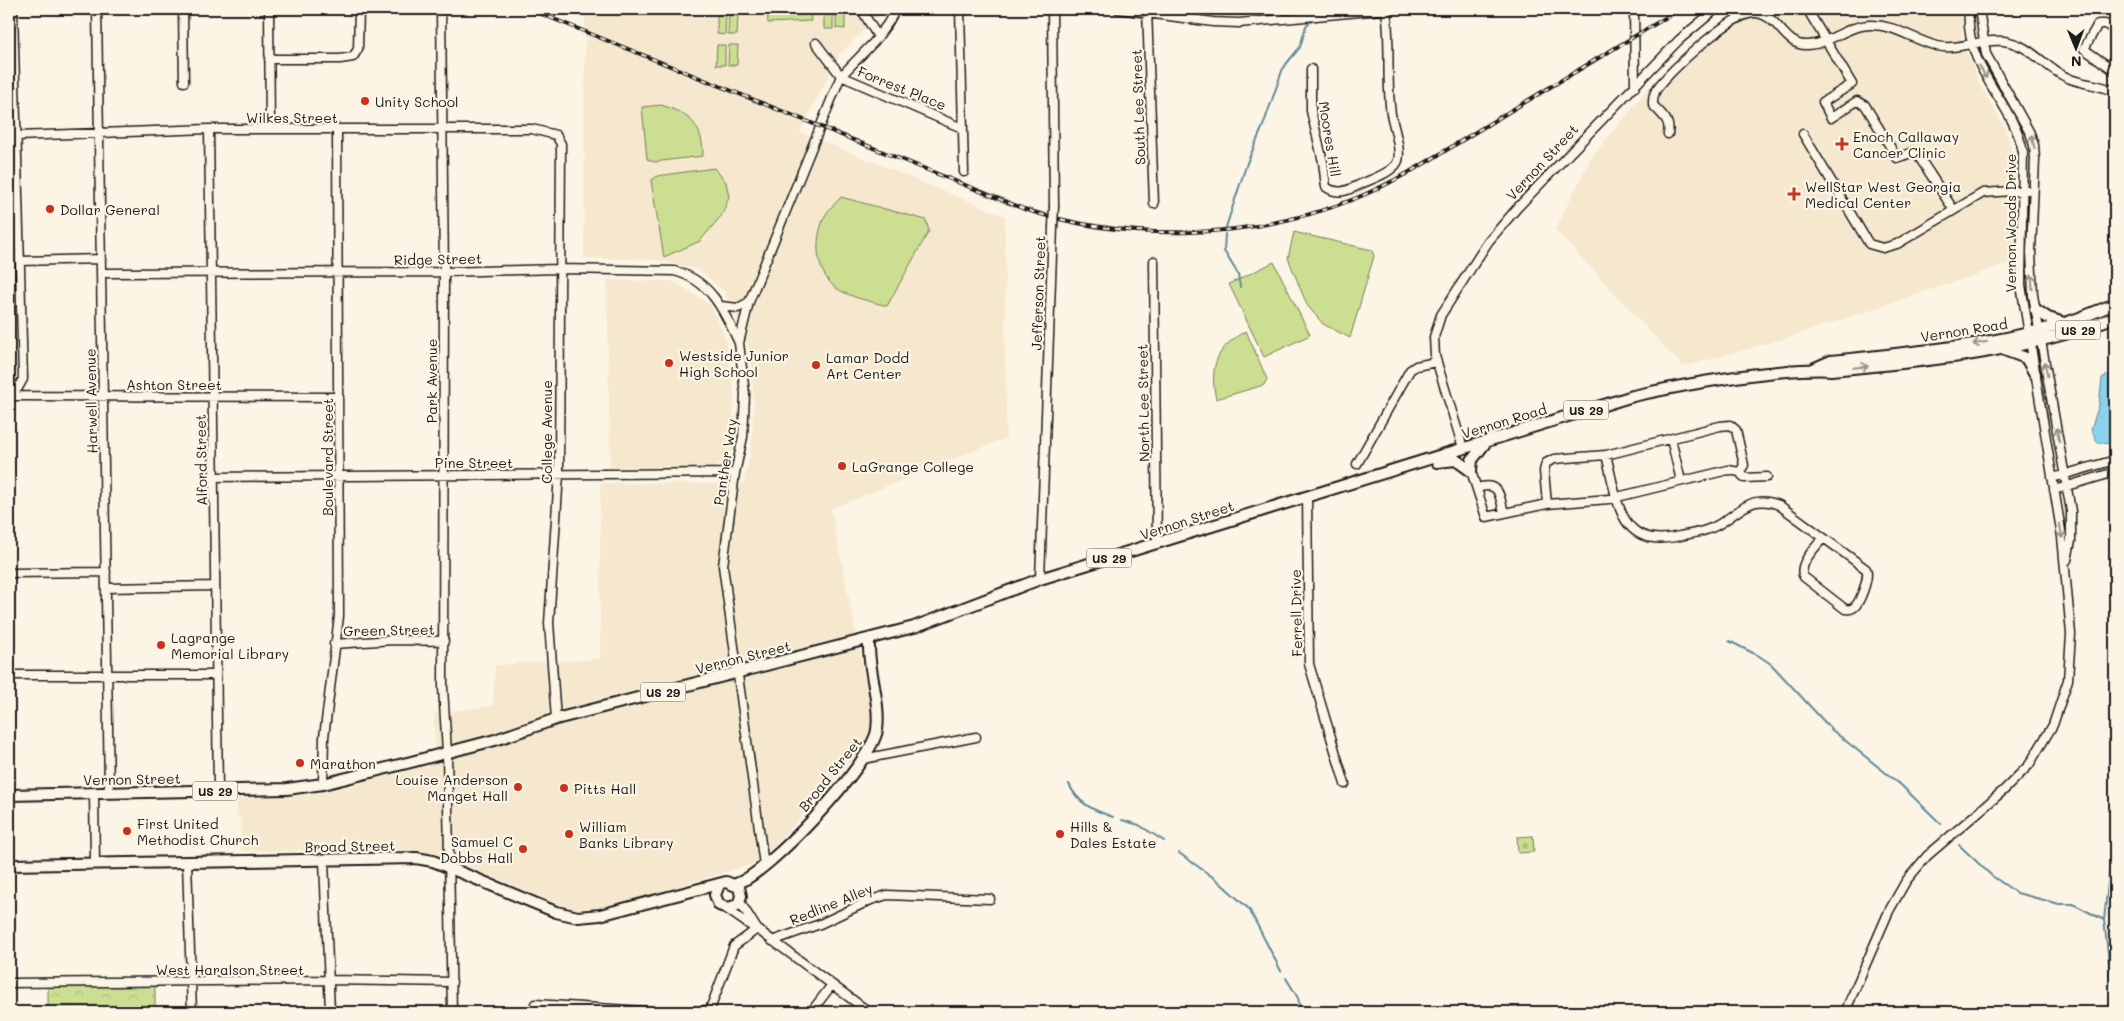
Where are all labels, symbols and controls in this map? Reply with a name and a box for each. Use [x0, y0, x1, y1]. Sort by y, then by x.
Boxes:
north arrow [2052, 22, 2102, 72]
street label: South Lee Street [1126, 49, 1150, 165]
text: N [2071, 52, 2082, 71]
street label: Forrest Place [855, 62, 949, 114]
one-way arrow [1978, 65, 1988, 80]
place label: Unity School [375, 92, 458, 111]
marker: Unity School [359, 95, 371, 107]
street label: Moores Hill [1315, 100, 1345, 178]
street label: Wilkes Street [246, 108, 338, 127]
street label: Vernon Street [1502, 120, 1582, 204]
place label: Enoch Callaway Cancer Clinic [1853, 127, 1959, 162]
one-way arrow [2028, 135, 2037, 151]
marker: Enoch Callaway Cancer Clinic [1835, 137, 1849, 151]
street label: Vernon Woods Drive [2001, 153, 2020, 293]
place label: WellStar West Georgia Medical Center [1805, 177, 1961, 212]
marker: WellStar West Georgia Medical Center [1787, 187, 1801, 201]
place label: Dollar General [60, 200, 160, 219]
marker: Dollar General [44, 203, 56, 215]
street label: Jefferson Street [1027, 235, 1049, 351]
street label: Ridge Street [394, 249, 482, 269]
one-way arrow [2028, 275, 2037, 291]
street label: Vernon Road [1919, 314, 2009, 346]
road number: US 29 [2056, 320, 2100, 340]
one-way arrow [1973, 338, 1989, 348]
street label: Park Avenue [422, 339, 441, 423]
street label: North Lee Street [1132, 344, 1154, 462]
place label: Westside Junior High School [679, 346, 789, 381]
street label: Harwell Avenue [81, 348, 101, 454]
place label: Lamar Dodd Art Center [826, 348, 909, 383]
marker: Westside Junior High School [663, 357, 675, 369]
marker: Lamar Dodd Art Center [810, 359, 822, 371]
one-way arrow [2041, 361, 2051, 377]
one-way arrow [1853, 363, 1869, 372]
street label: Ashton Street [126, 375, 222, 394]
street label: College Avenue [537, 380, 556, 484]
street label: Boulevard Street [318, 398, 337, 516]
street label: Vernon Road [1459, 399, 1549, 443]
road number: US 29 [1564, 400, 1608, 420]
street label: Alford Street [191, 414, 211, 506]
street label: Panther Way [709, 417, 741, 507]
one-way arrow [2053, 427, 2063, 443]
street label: Pine Street [435, 453, 513, 472]
place label: LaGrange College [852, 457, 974, 476]
marker: LaGrange College [836, 460, 848, 472]
street label: Vernon Street [1138, 496, 1236, 544]
one-way arrow [2056, 522, 2066, 538]
road number: US 29 [1086, 548, 1132, 568]
street label: Ferrell Drive [1286, 569, 1306, 657]
street label: Green Street [343, 620, 435, 640]
place label: Lagrange Memorial Library [171, 628, 289, 663]
street label: Vernon Street [693, 636, 793, 678]
marker: Lagrange Memorial Library [155, 639, 167, 651]
road number: US 29 [640, 682, 686, 702]
street label: Broad Street [794, 733, 866, 815]
place label: Marathon [310, 754, 376, 773]
marker: Marathon [294, 757, 306, 769]
street label: Vernon Street [83, 769, 181, 789]
place label: Louise Anderson Manget Hall [396, 770, 508, 805]
place label: Pitts Hall [574, 779, 636, 798]
road number: US 29 [192, 781, 238, 800]
marker: Louise Anderson Manget Hall [512, 781, 524, 793]
marker: Pitts Hall [558, 782, 570, 794]
place label: First United Methodist Church [137, 814, 259, 849]
place label: William Banks Library [579, 817, 674, 852]
place label: Hills & Dales Estate [1070, 817, 1156, 852]
marker: First United Methodist Church [121, 825, 133, 837]
marker: William Banks Library [563, 828, 575, 840]
marker: Hills & Dales Estate [1054, 828, 1066, 840]
place label: Samuel C Dobbs Hall [440, 832, 513, 867]
street label: Broad Street [305, 836, 395, 856]
marker: Samuel C Dobbs Hall [517, 843, 529, 855]
street label: Redline Alley [787, 879, 875, 929]
street label: West Haralson Street [156, 960, 304, 979]

